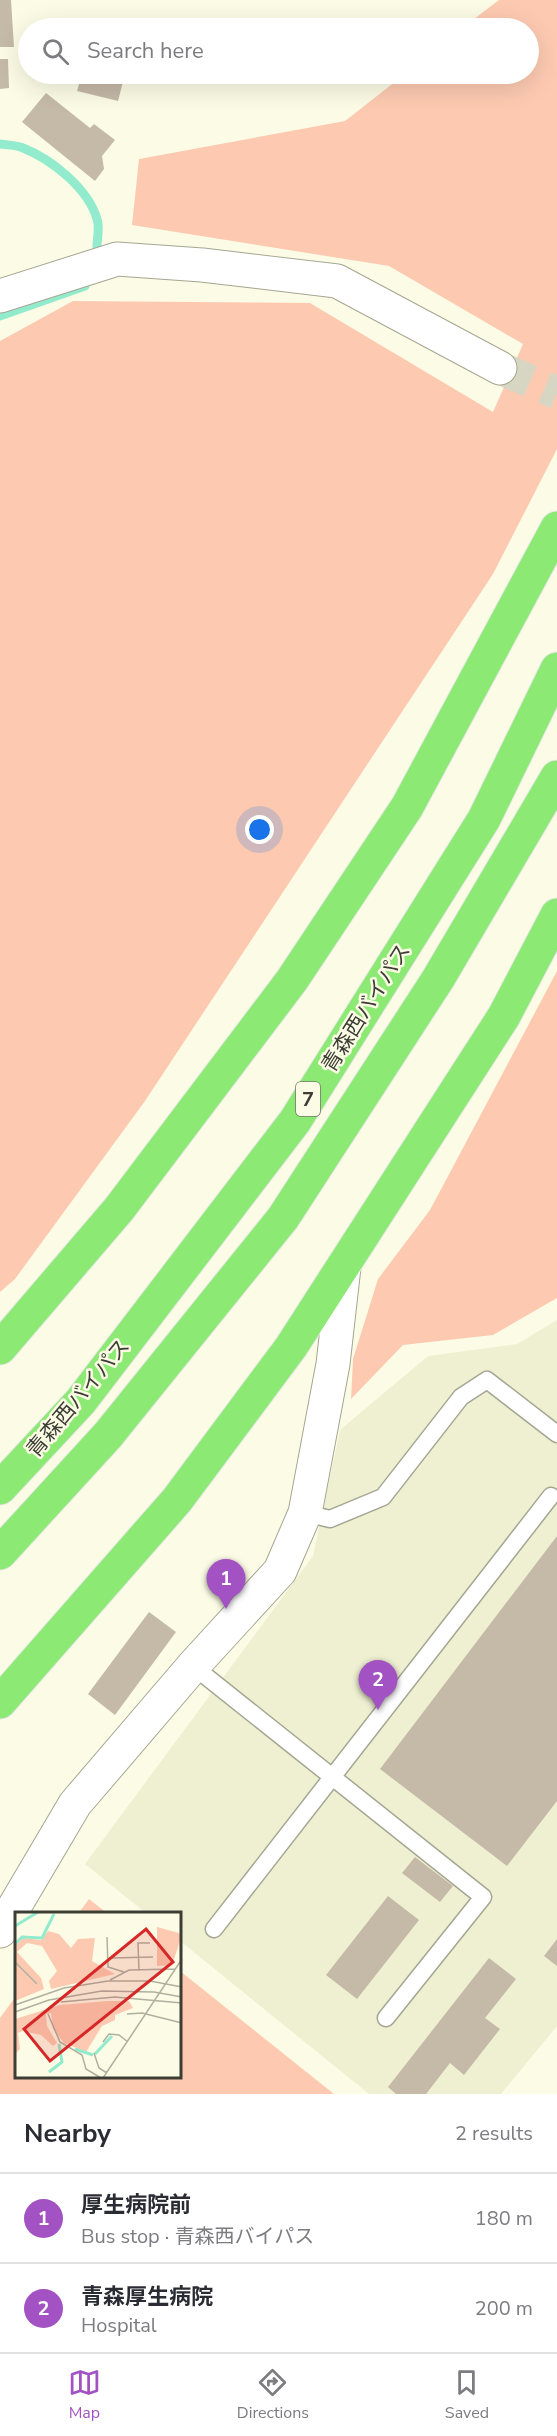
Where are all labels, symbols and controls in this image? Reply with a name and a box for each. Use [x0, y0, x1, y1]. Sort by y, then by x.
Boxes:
search box [18, 18, 539, 84]
icon: search [39, 35, 72, 68]
text: Search here [87, 36, 204, 66]
your location [245, 815, 274, 844]
street label: 青森西バイパス [315, 938, 417, 1078]
road number: 7 [296, 1082, 320, 1116]
street label: 青森西バイパス [20, 1333, 136, 1463]
pin: 1 [206, 1560, 246, 1609]
pin: 2 [358, 1660, 398, 1710]
inset map [15, 1912, 182, 2079]
text: Nearby [24, 2116, 111, 2151]
text: 2 results [455, 2120, 533, 2147]
text: 厚生病院前 [81, 2190, 191, 2220]
text: 1 [38, 2205, 50, 2232]
text: 180 m [475, 2205, 533, 2232]
text: Bus stop · 青森西バイパス [81, 2223, 314, 2250]
text: 青森厚生病院 [81, 2282, 213, 2312]
text: 2 [38, 2295, 50, 2322]
text: 200 m [475, 2295, 533, 2322]
text: Hospital [81, 2312, 157, 2339]
tab: Map [68, 2366, 101, 2424]
tab: Directions [237, 2366, 309, 2424]
tab: Saved [445, 2366, 489, 2424]

